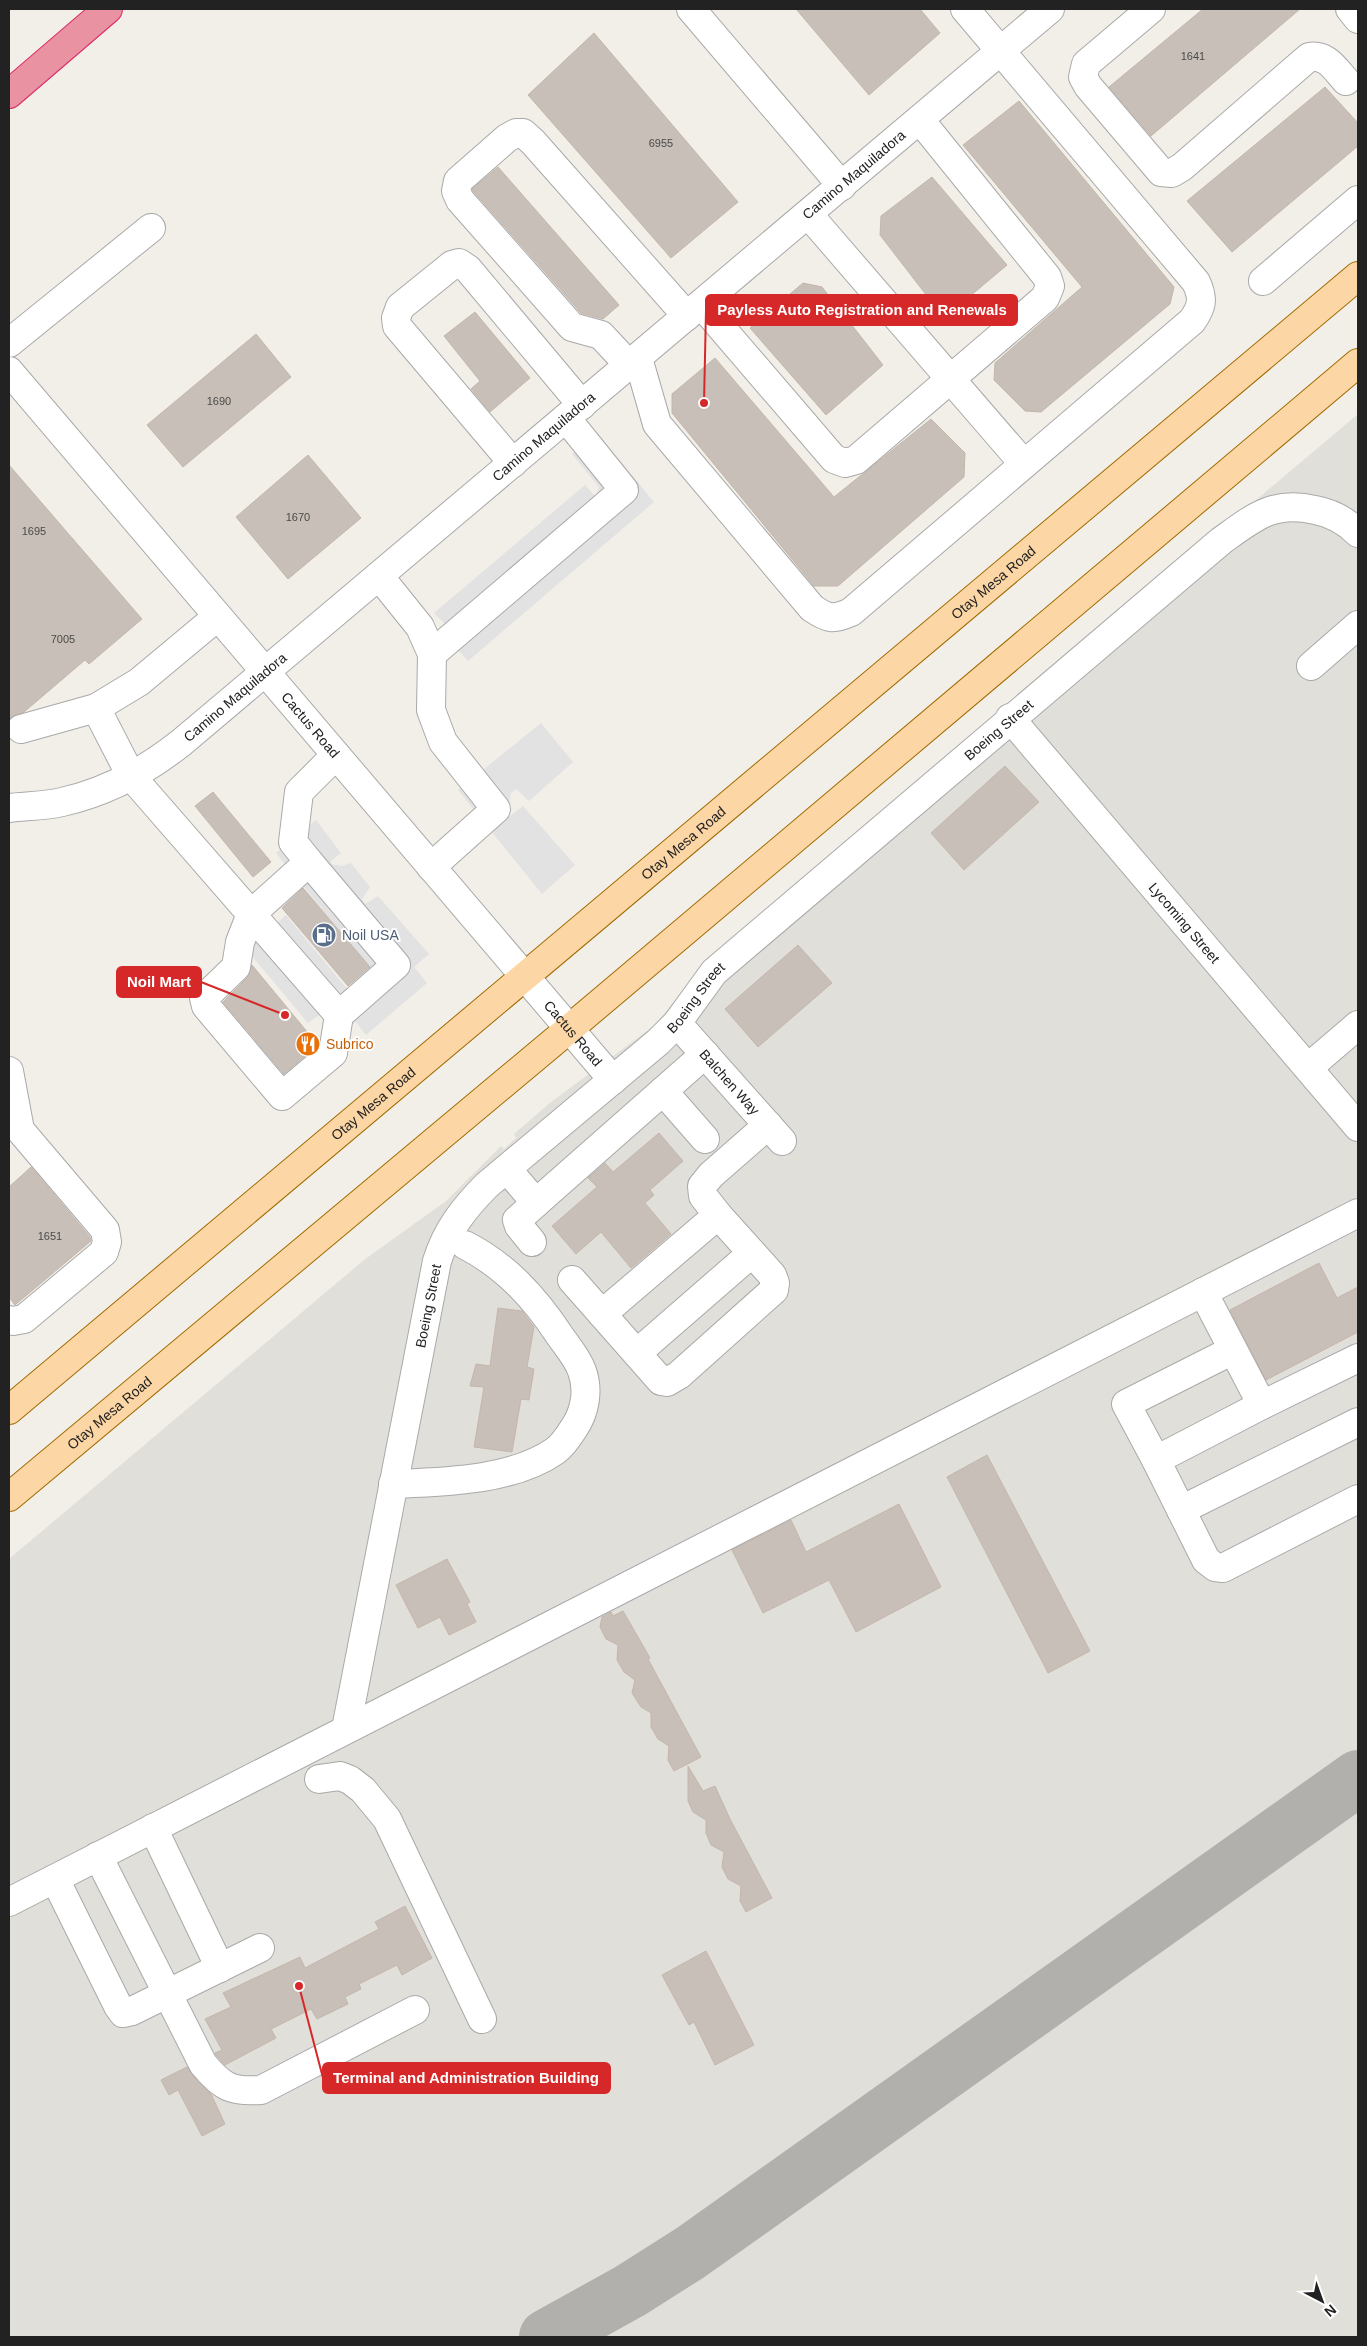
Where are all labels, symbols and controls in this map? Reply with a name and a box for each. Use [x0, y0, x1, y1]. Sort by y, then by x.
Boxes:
house number: 1641 [1181, 50, 1205, 62]
street label: Camino Maquiladora [799, 127, 909, 223]
house number: 6955 [649, 137, 673, 149]
callout: Payless Auto Registration and Renewals [706, 295, 1017, 325]
text: Payless Auto Registration and Renewals [717, 301, 1007, 318]
street label: Camino Maquiladora [489, 389, 598, 484]
house number: 1690 [207, 395, 231, 407]
house number: 1670 [286, 511, 310, 523]
house number: 1695 [22, 525, 46, 537]
street label: Otay Mesa Road [948, 543, 1039, 622]
house number: 7005 [51, 633, 75, 645]
street label: Camino Maquiladora [180, 649, 290, 745]
street label: Cactus Road [278, 689, 343, 761]
street label: Boeing Street [961, 696, 1036, 764]
street label: Otay Mesa Road [638, 803, 729, 883]
street label: Lycoming Street [1146, 879, 1223, 967]
fuel station icon: Noil USA [311, 922, 337, 948]
place label: Noil USA [342, 927, 399, 943]
street label: Boeing Street [664, 959, 728, 1036]
callout: Noil Mart [117, 967, 201, 997]
text: Noil Mart [127, 973, 191, 990]
street label: Cactus Road [541, 997, 606, 1069]
restaurant icon: Subrico [295, 1031, 321, 1057]
place label: Subrico [326, 1036, 374, 1052]
street label: Balchen Way [696, 1046, 763, 1118]
street label: Otay Mesa Road [328, 1064, 419, 1144]
house number: 1651 [38, 1230, 62, 1242]
street label: Boeing Street [412, 1263, 444, 1349]
street label: Otay Mesa Road [64, 1373, 155, 1453]
callout: Terminal and Administration Building [323, 2063, 610, 2093]
text: Terminal and Administration Building [333, 2069, 599, 2086]
north arrow [1297, 2276, 1347, 2326]
text: N [1321, 2301, 1340, 2320]

